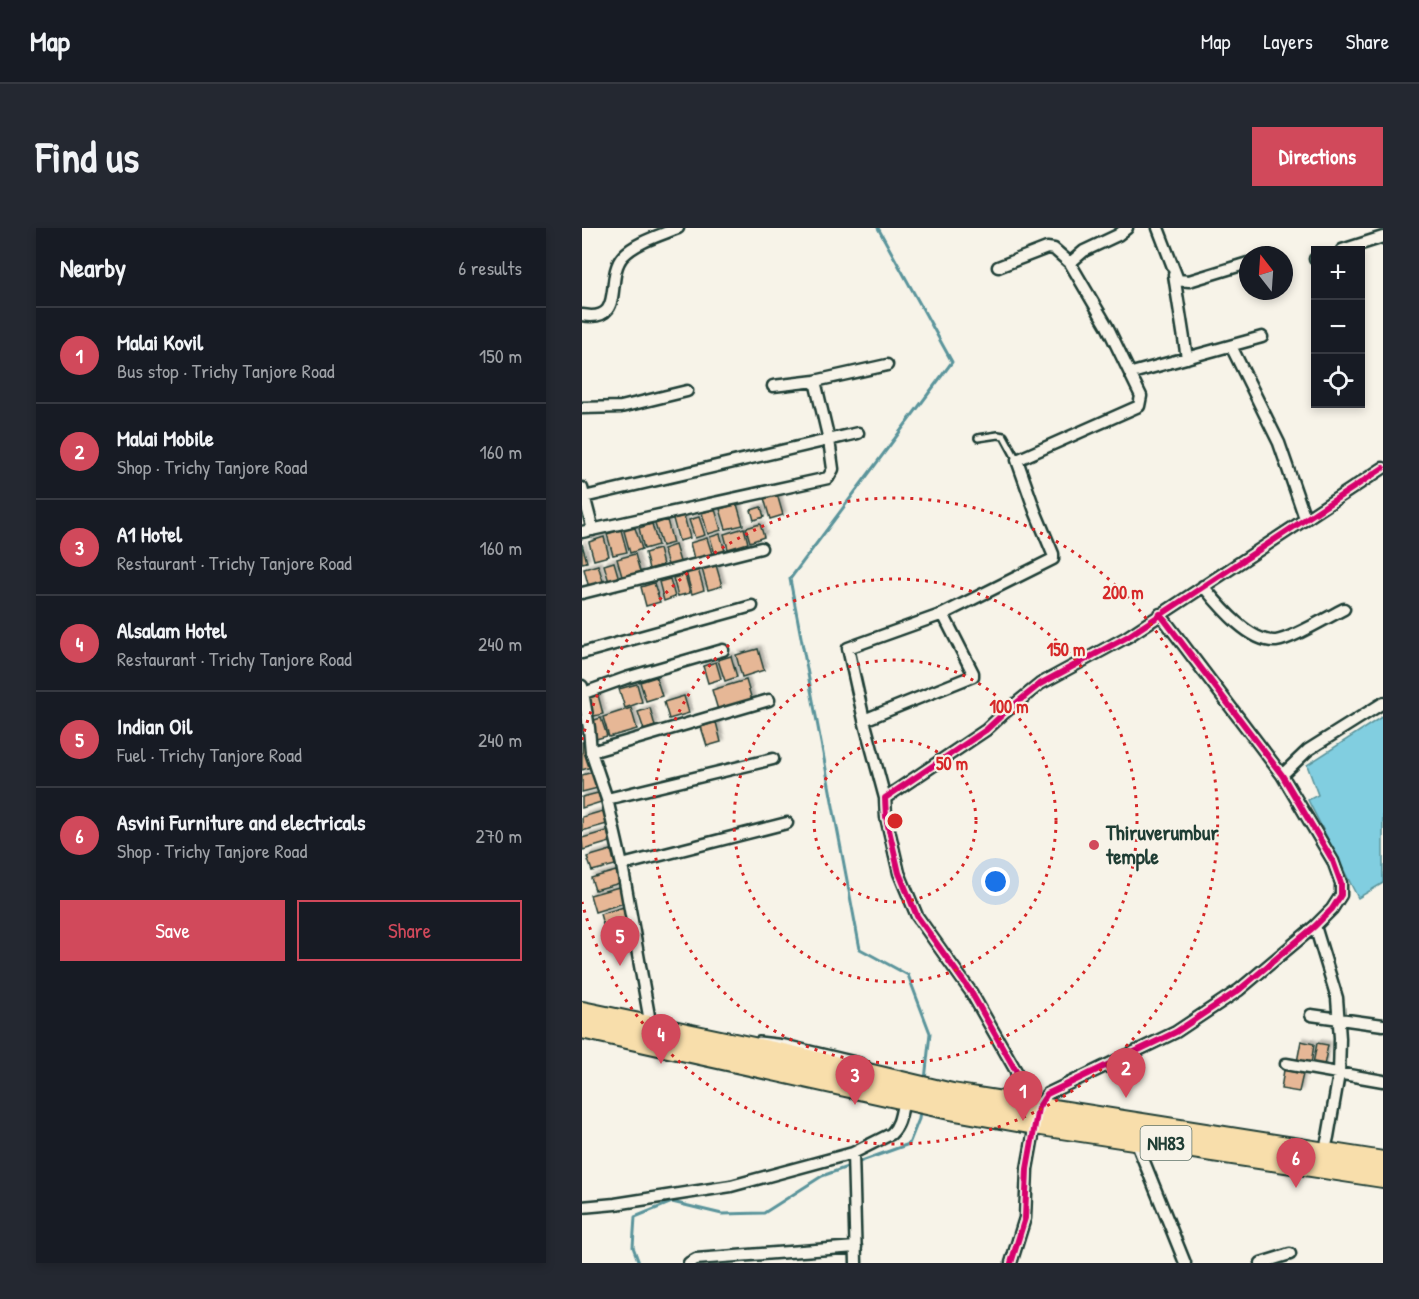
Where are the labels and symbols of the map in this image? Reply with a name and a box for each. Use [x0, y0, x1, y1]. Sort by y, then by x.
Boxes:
north arrow [1239, 246, 1293, 300]
text: 200 m [1103, 580, 1143, 605]
text: 150 m [1047, 637, 1085, 662]
text: 100 m [989, 694, 1029, 719]
text: 50 m [936, 751, 968, 776]
centre of rings [885, 811, 905, 831]
place label: Thiruverumbur temple [1105, 818, 1219, 872]
marker: Thiruverumbur temple [1087, 838, 1101, 852]
your location [981, 867, 1010, 896]
pin: 5 [600, 916, 639, 966]
pin: 4 [642, 1014, 680, 1064]
pin: 2 [1106, 1048, 1146, 1098]
pin: 3 [836, 1056, 874, 1105]
pin: 1 [1004, 1072, 1042, 1121]
road number: NH83 [1140, 1126, 1192, 1160]
pin: 6 [1276, 1138, 1316, 1188]

